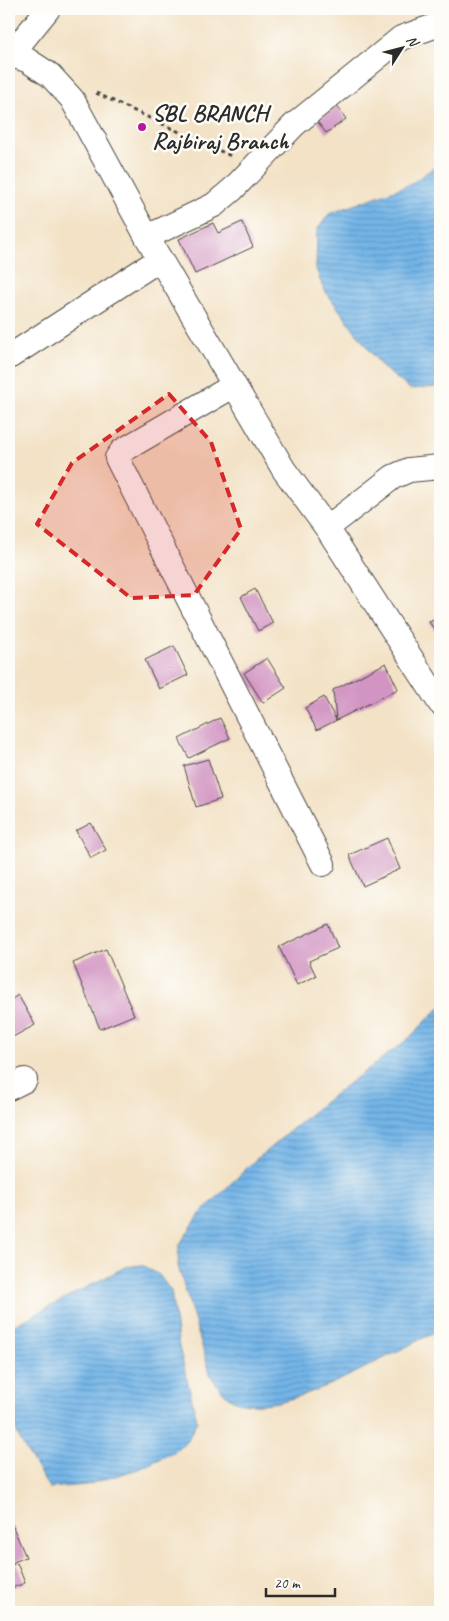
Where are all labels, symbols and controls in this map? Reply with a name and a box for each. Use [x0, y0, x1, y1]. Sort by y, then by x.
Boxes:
north arrow [376, 22, 426, 72]
text: N [403, 32, 423, 51]
place label: SBL BRANCH Rajbiraj Branch [152, 98, 289, 156]
marker: SBL BRANCH Rajbiraj Branch [136, 121, 148, 133]
scale bar [266, 1566, 335, 1598]
text: 20 m [274, 1574, 301, 1593]

